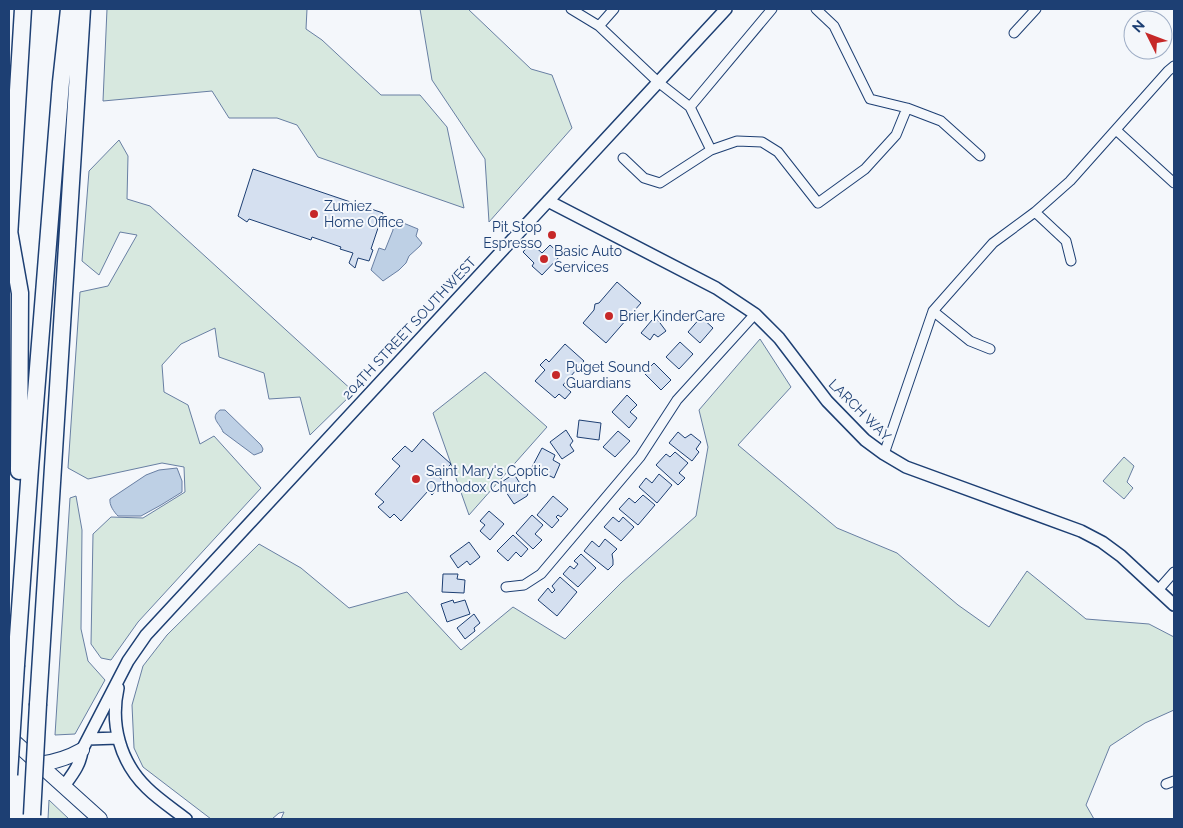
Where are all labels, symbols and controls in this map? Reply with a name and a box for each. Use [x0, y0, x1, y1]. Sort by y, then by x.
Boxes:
north arrow [1123, 10, 1173, 60]
text: N [1129, 17, 1148, 36]
place label: Zumiez Home Office [324, 198, 404, 230]
marker: Zumiez Home Office [308, 208, 320, 220]
place label: Pit Stop Espresso [483, 219, 542, 251]
marker: Pit Stop Espresso [546, 229, 558, 241]
place label: Basic Auto Services [554, 243, 622, 275]
street label: 204TH STREET SOUTHWEST [339, 253, 480, 402]
marker: Basic Auto Services [538, 253, 550, 265]
place label: Brier KinderCare [619, 308, 725, 324]
marker: Brier KinderCare [603, 310, 615, 322]
place label: Puget Sound Guardians [566, 359, 650, 391]
marker: Puget Sound Guardians [550, 369, 562, 381]
street label: LARCH WAY [826, 376, 894, 444]
place label: Saint Mary's Coptic Orthodox Church [426, 463, 549, 495]
marker: Saint Mary's Coptic Orthodox Church [410, 473, 422, 485]

